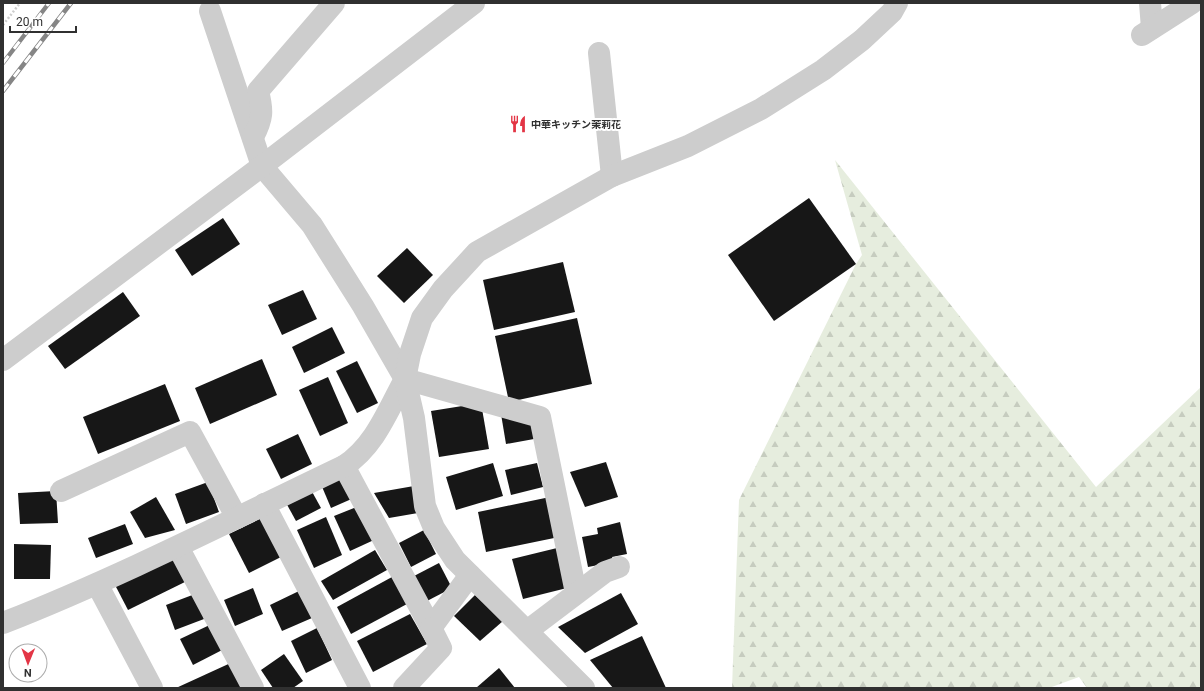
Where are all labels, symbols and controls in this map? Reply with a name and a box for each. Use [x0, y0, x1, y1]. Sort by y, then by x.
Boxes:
scale bar [10, 8, 76, 34]
text: 20 m [16, 15, 43, 29]
restaurant icon: 中華キッチン茉莉花 [508, 114, 528, 134]
place label: 中華キッチン茉莉花 [531, 119, 621, 130]
north arrow [8, 643, 48, 683]
text: N [24, 666, 32, 679]

